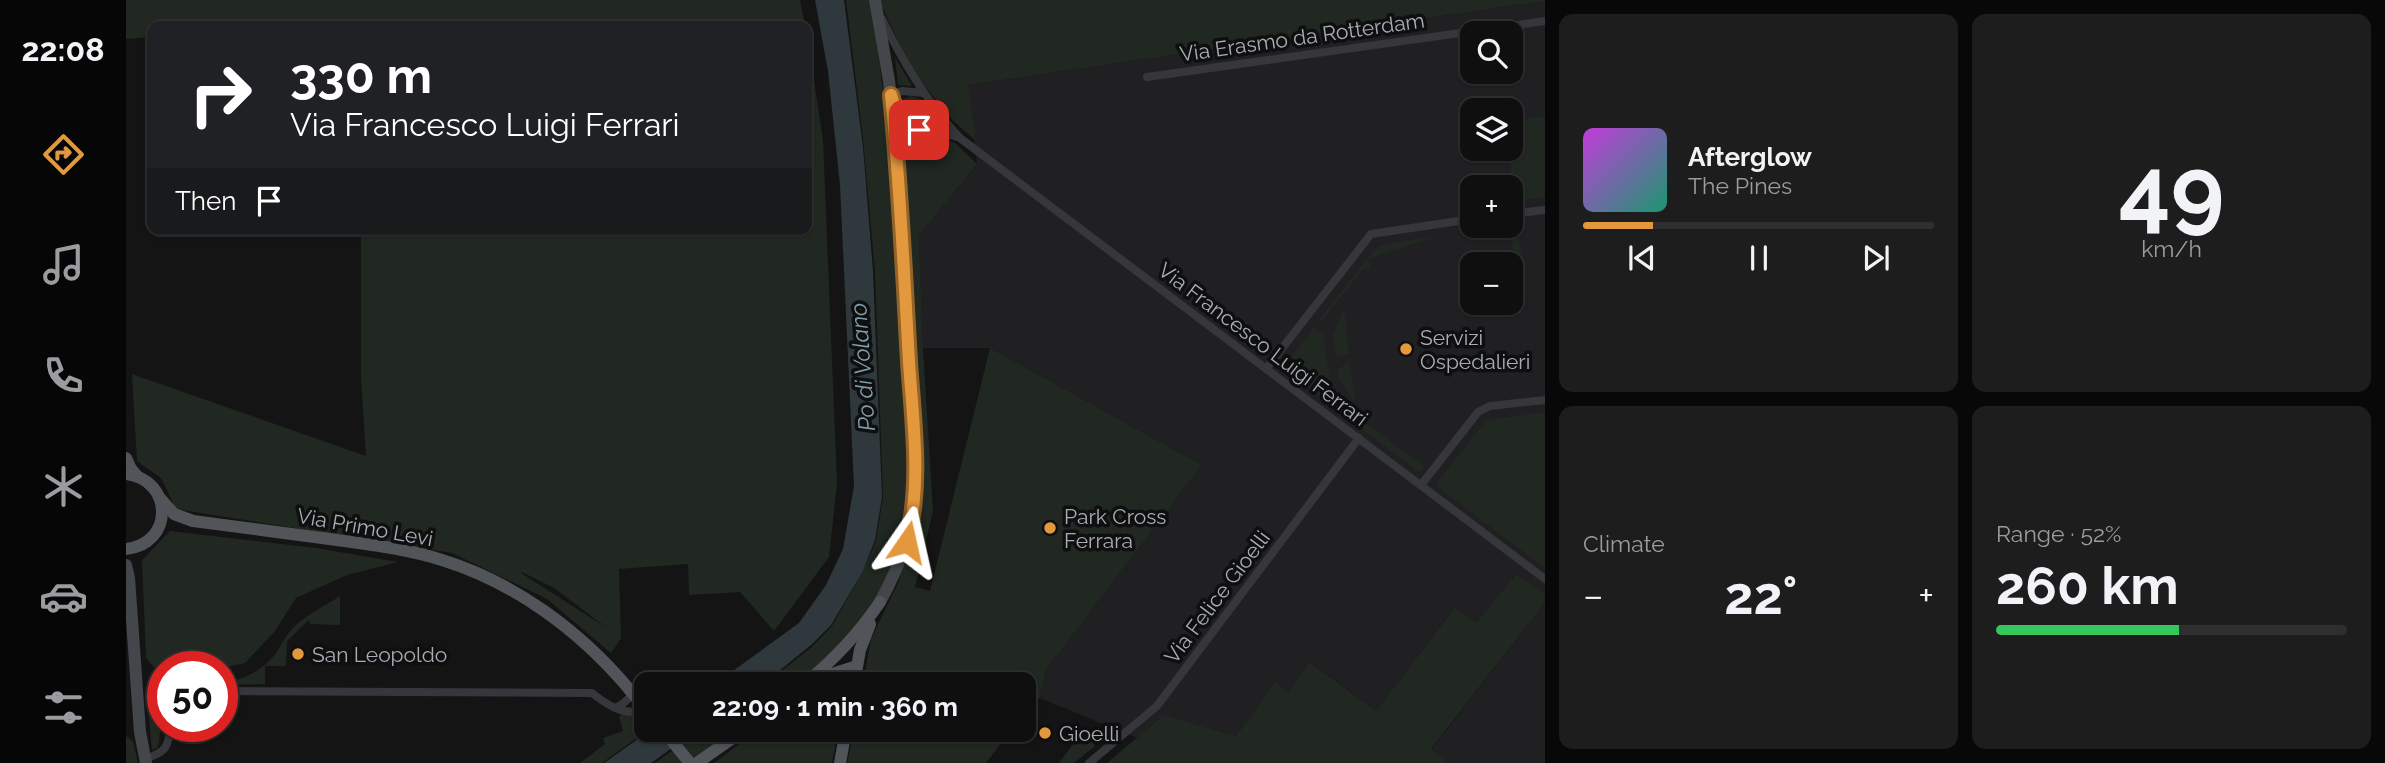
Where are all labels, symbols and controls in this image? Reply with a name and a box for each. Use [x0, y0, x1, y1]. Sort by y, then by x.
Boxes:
street label: Via Erasmo da Rotterdam [1178, 7, 1426, 67]
map controls [1460, 21, 1523, 315]
button: search [1460, 21, 1523, 84]
text: 22:08 [22, 31, 104, 68]
text: 330 m [290, 47, 432, 104]
icon: right [175, 49, 266, 140]
button: layers [1460, 98, 1523, 161]
pin [889, 100, 949, 160]
text: Via Francesco Luigi Ferrari [290, 106, 680, 143]
icon: arrive [900, 111, 938, 149]
icon: directions [39, 130, 88, 179]
text: 49 [2119, 136, 2224, 243]
text: Afterglow [1688, 142, 1812, 172]
text: The Pines [1688, 172, 1792, 199]
button: + [1460, 175, 1523, 238]
icon: arrive [250, 182, 288, 220]
text: Then [175, 186, 236, 216]
text: km/h [2141, 235, 2202, 262]
icon: previous [1623, 239, 1661, 277]
icon: pause [1740, 239, 1778, 277]
icon: next [1857, 239, 1895, 277]
icon: music [39, 240, 88, 289]
button: − [1460, 252, 1523, 315]
street label: Via Francesco Luigi Ferrari [1153, 257, 1373, 431]
water label: Po di Volano [844, 302, 880, 432]
place label: Servizi Ospedalieri [1420, 325, 1530, 374]
marker: Servizi Ospedalieri [1398, 341, 1414, 357]
icon: phone [39, 351, 88, 400]
icon: climate [39, 462, 88, 511]
street label: Via Primo Levi [295, 503, 435, 551]
place label: Park Cross Ferrara [1064, 504, 1166, 553]
position arrow [870, 505, 944, 579]
marker: Park Cross Ferrara [1042, 520, 1058, 536]
text: Range · 52% [1996, 520, 2122, 547]
street label: Via Felice Gioelli [1159, 526, 1275, 668]
text: Climate [1583, 530, 1665, 557]
text: 260 km [1996, 555, 2179, 616]
text: 22° [1724, 565, 1797, 626]
icon: car [39, 572, 88, 621]
text: − [1583, 573, 1603, 618]
text: + [1918, 573, 1934, 618]
place label: San Leopoldo [312, 642, 447, 667]
marker: San Leopoldo [290, 646, 306, 662]
speed limit sign: 50 [147, 651, 238, 742]
icon: filters [39, 683, 88, 732]
text: 22:09 · 1 min · 360 m [712, 692, 958, 722]
place label: Gioelli [1059, 721, 1119, 746]
marker: Gioelli [1037, 725, 1053, 741]

